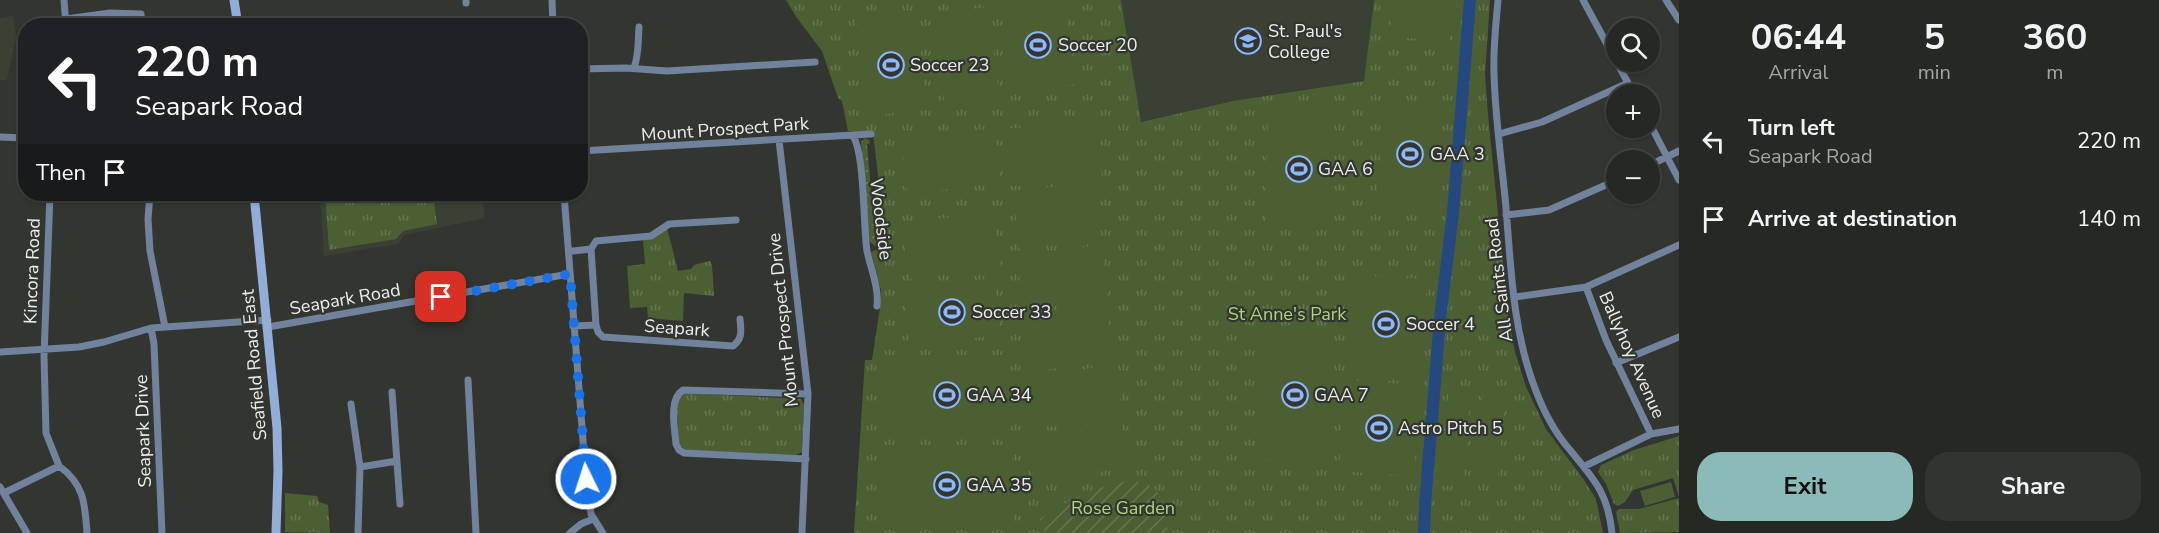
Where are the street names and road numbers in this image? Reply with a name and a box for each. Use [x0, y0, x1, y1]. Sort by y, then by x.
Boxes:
street label: Mount Prospect Park [640, 111, 811, 147]
street label: Woodside [864, 177, 898, 261]
street label: All Saints Road [1479, 217, 1519, 343]
street label: Kincora Road [18, 218, 46, 324]
street label: Mount Prospect Drive [762, 232, 804, 408]
street label: Seapark Road [288, 277, 402, 321]
street label: Seafield Road East [235, 288, 273, 441]
street label: Ballyhoy Avenue [1593, 288, 1671, 422]
street label: Seapark [643, 314, 712, 342]
street label: Seapark Drive [129, 374, 157, 488]

